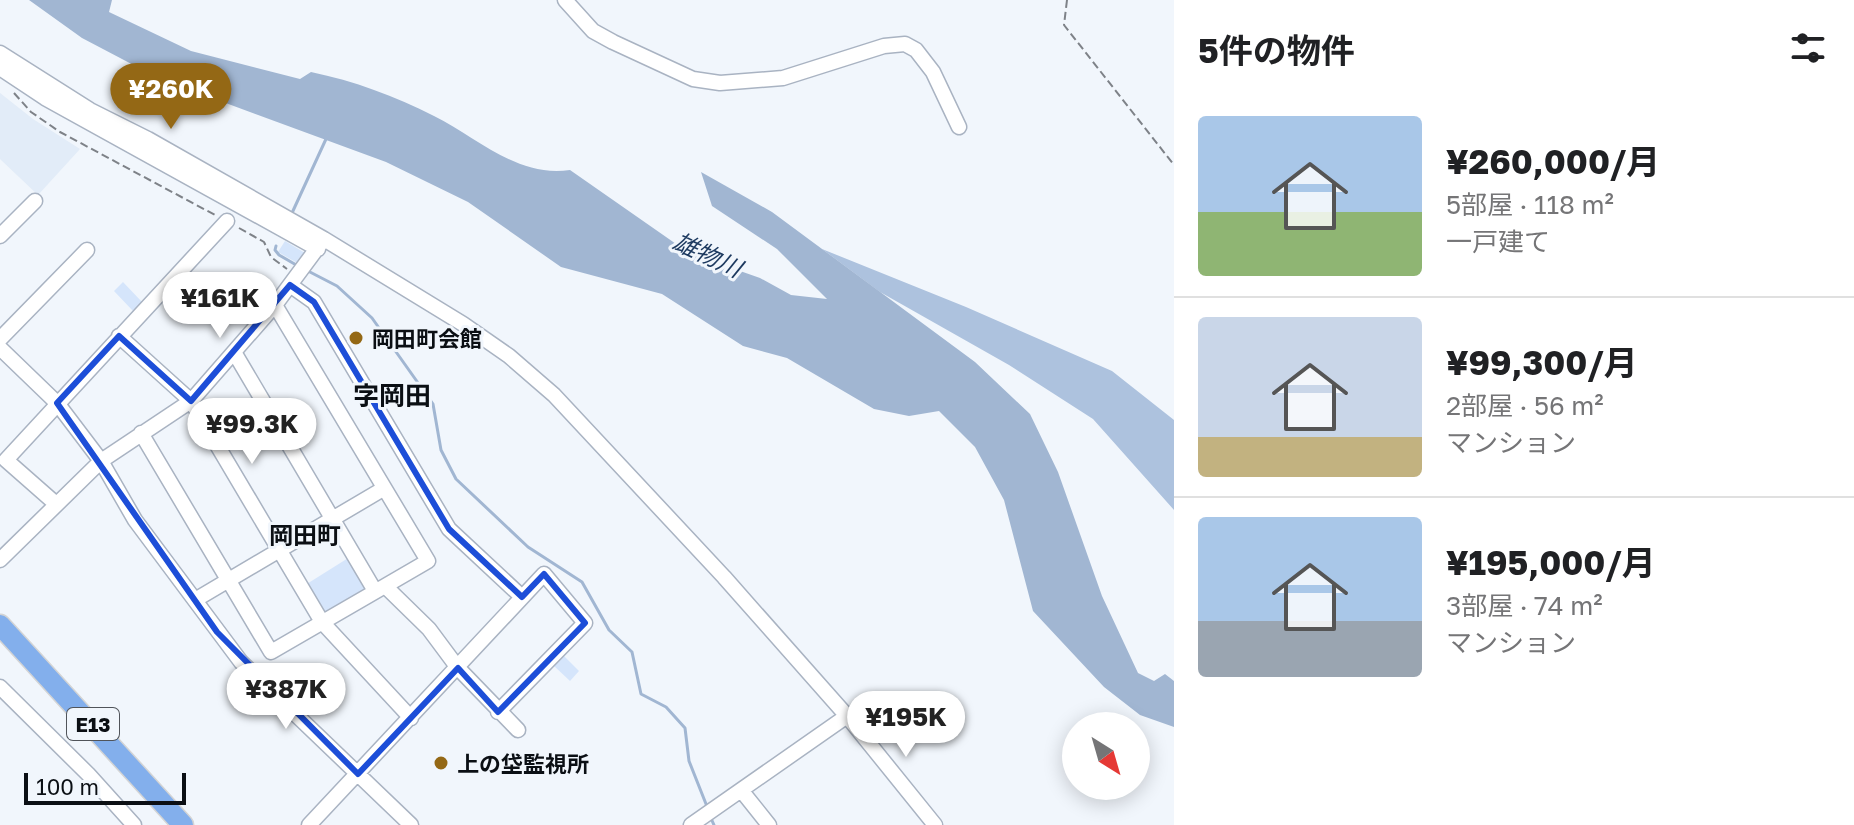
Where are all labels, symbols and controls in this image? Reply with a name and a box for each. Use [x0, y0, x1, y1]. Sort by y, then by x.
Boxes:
icon: filters [1786, 26, 1830, 70]
text: 5件の物件 [1198, 30, 1355, 70]
pin: ¥260K [115, 63, 227, 131]
text: ¥260K [128, 73, 214, 104]
text: ¥260,000/月 [1446, 141, 1660, 181]
icon: home [1262, 148, 1358, 244]
text: 5部屋 · 118 m² [1446, 189, 1614, 220]
water label: 雄物川 [669, 226, 749, 284]
text: 一戸建て [1446, 226, 1550, 257]
pin: ¥161K [164, 272, 276, 340]
text: ¥161K [180, 282, 260, 313]
place label: 岡田町会館 [372, 325, 482, 352]
marker: 岡田町会館 [347, 329, 365, 347]
text: ¥99,300/月 [1446, 342, 1638, 382]
icon: home [1262, 349, 1358, 445]
district label: 字岡田 [353, 380, 431, 411]
text: 2部屋 · 56 m² [1446, 390, 1604, 421]
pin: ¥99.3K [187, 398, 317, 466]
text: ¥99.3K [205, 408, 299, 439]
text: マンション [1446, 427, 1576, 458]
district label: 岡田町 [269, 520, 341, 549]
text: ¥195,000/月 [1446, 542, 1656, 582]
icon: home [1262, 549, 1358, 645]
text: 3部屋 · 74 m² [1446, 590, 1603, 621]
text: マンション [1446, 627, 1576, 658]
pin: ¥387K [230, 663, 342, 731]
text: ¥387K [245, 673, 327, 704]
pin: ¥195K [850, 691, 962, 759]
text: ¥195K [865, 701, 947, 732]
road number: E13 [67, 708, 119, 740]
north arrow [1062, 712, 1150, 800]
map controls [1062, 712, 1150, 800]
place label: 上の垈監視所 [457, 750, 589, 777]
marker: 上の垈監視所 [432, 754, 450, 772]
scale bar [24, 769, 186, 805]
text: 100 m [36, 773, 99, 800]

